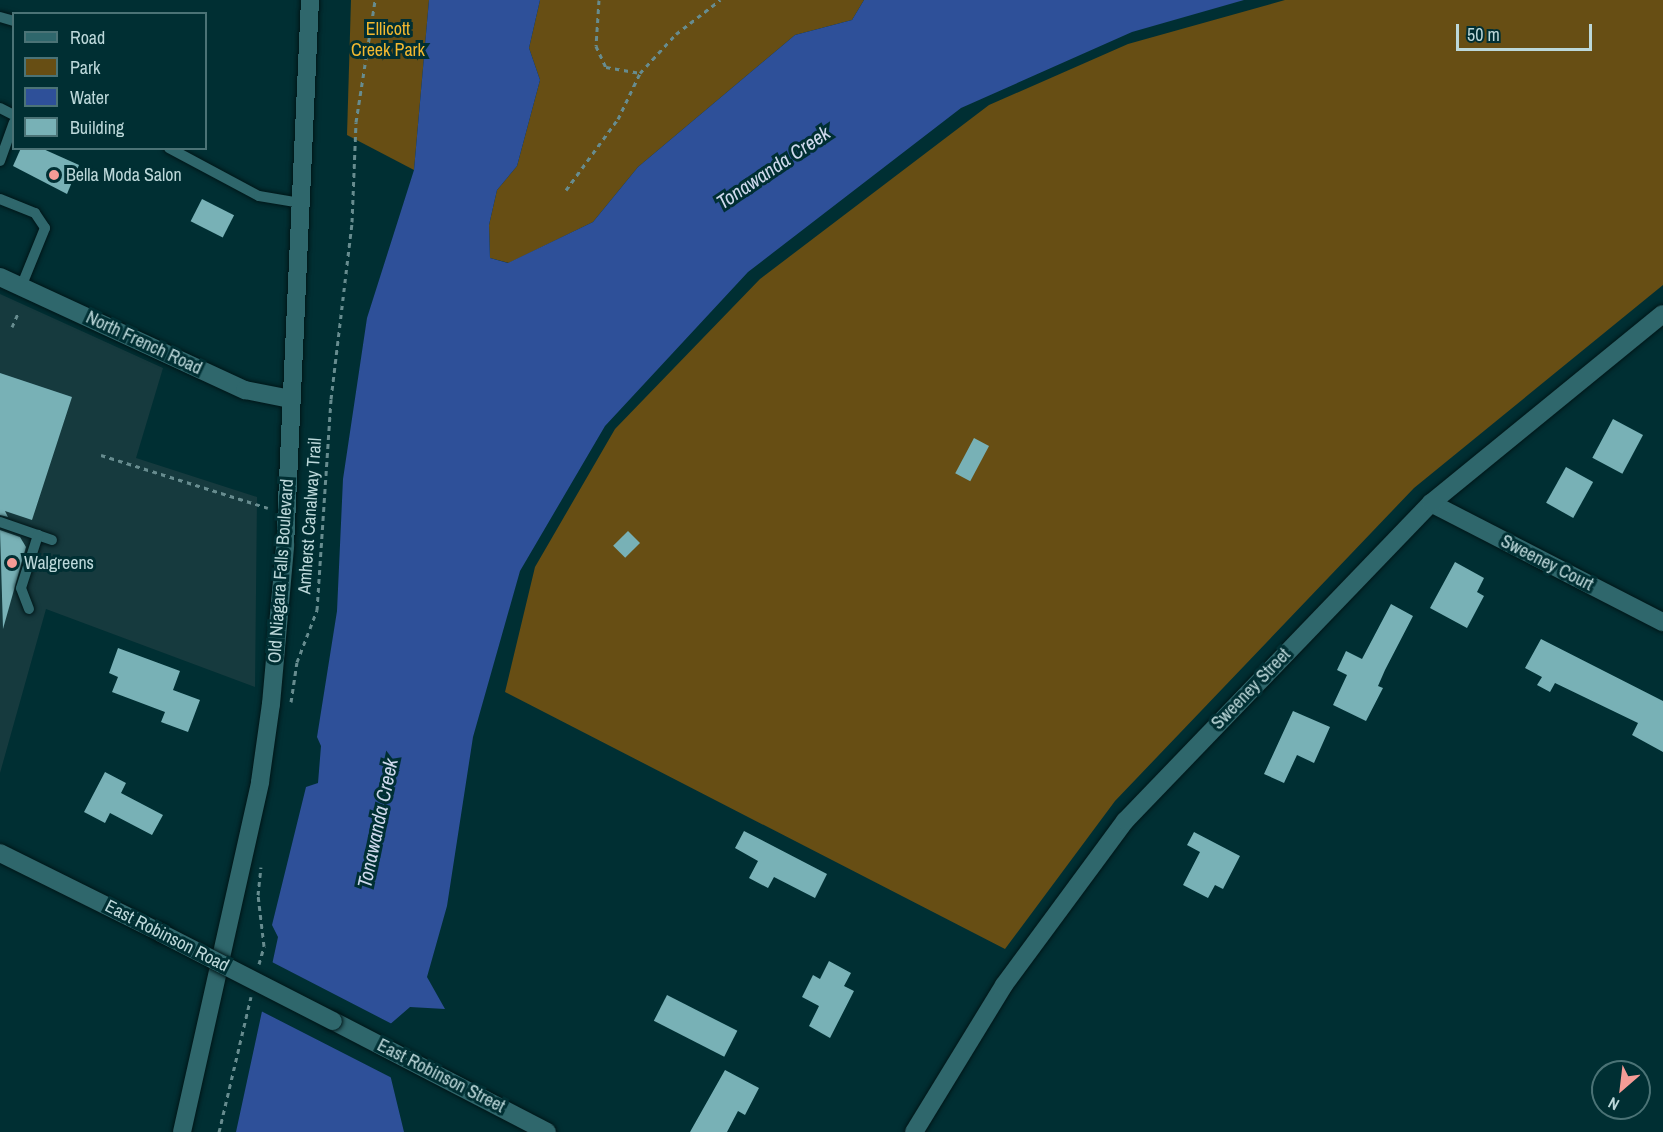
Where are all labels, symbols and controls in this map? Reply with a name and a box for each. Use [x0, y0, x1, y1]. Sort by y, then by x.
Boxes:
legend [12, 12, 207, 150]
scale bar [1459, 12, 1596, 50]
park label: Ellicott Creek Park [351, 19, 425, 62]
text: 50 m [1467, 22, 1500, 47]
text: Road [70, 25, 105, 50]
text: Park [70, 55, 100, 80]
text: Water [70, 85, 109, 110]
text: Building [70, 115, 124, 140]
water label: Tonawanda Creek [712, 120, 834, 214]
place label: Bella Moda Salon [66, 164, 182, 186]
marker: Bella Moda Salon [47, 168, 61, 182]
street label: North French Road [83, 307, 205, 379]
street label: Amherst Canalway Trail [294, 437, 326, 595]
street label: Old Niagara Falls Boulevard [264, 478, 298, 664]
street label: Sweeney Court [1497, 530, 1597, 596]
place label: Walgreens [24, 552, 94, 574]
marker: Walgreens [5, 556, 19, 570]
street label: Sweeney Street [1207, 644, 1295, 734]
water label: Tonawanda Creek [352, 756, 402, 890]
street label: East Robinson Road [101, 895, 233, 977]
street label: East Robinson Street [374, 1035, 508, 1117]
north arrow [1591, 1060, 1651, 1120]
text: N [1604, 1092, 1623, 1116]

